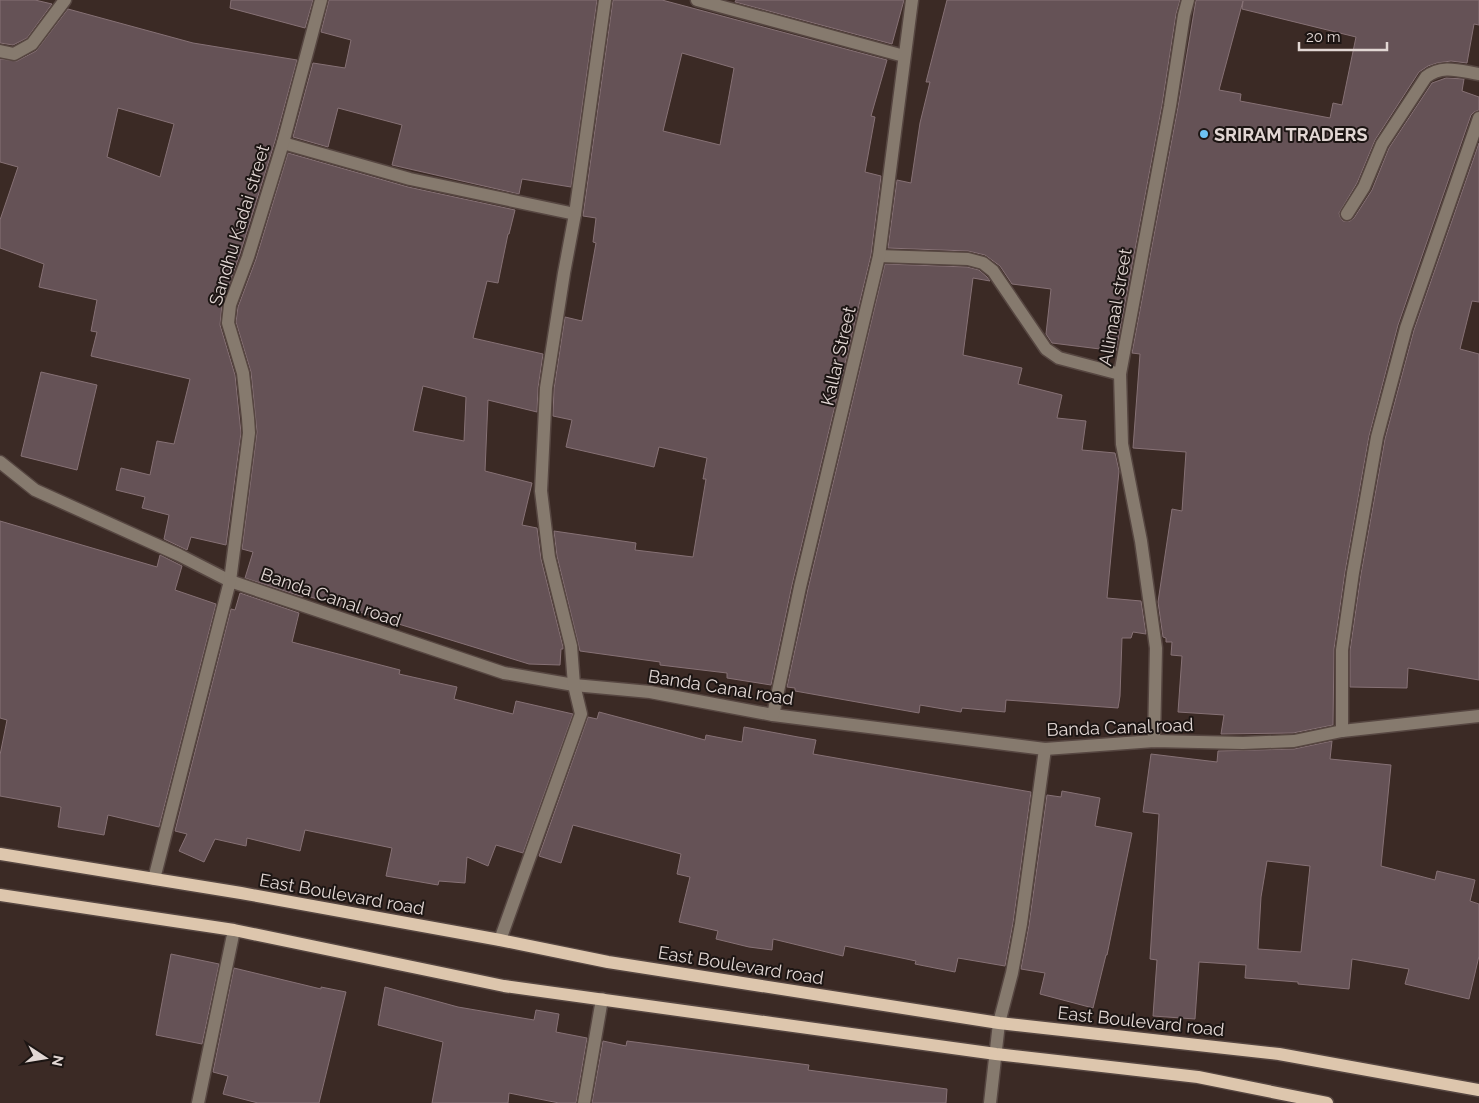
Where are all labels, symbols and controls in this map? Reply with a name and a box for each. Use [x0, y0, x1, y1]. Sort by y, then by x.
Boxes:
scale bar [1299, 20, 1386, 52]
text: 20 m [1306, 28, 1341, 46]
place label: SRIRAM TRADERS [1214, 124, 1368, 145]
marker: SRIRAM TRADERS [1198, 128, 1210, 140]
street label: Sandhu Kadai street [205, 142, 273, 308]
street label: Allimaal street [1094, 247, 1136, 367]
street label: Kallar Street [816, 304, 860, 408]
street label: Banda Canal road [258, 563, 404, 631]
street label: Banda Canal road [647, 665, 795, 709]
street label: Banda Canal road [1046, 714, 1194, 740]
street label: East Boulevard road [258, 869, 426, 919]
street label: East Boulevard road [657, 942, 825, 988]
street label: East Boulevard road [1057, 1002, 1225, 1040]
north arrow [20, 1033, 70, 1083]
text: N [49, 1054, 67, 1068]

